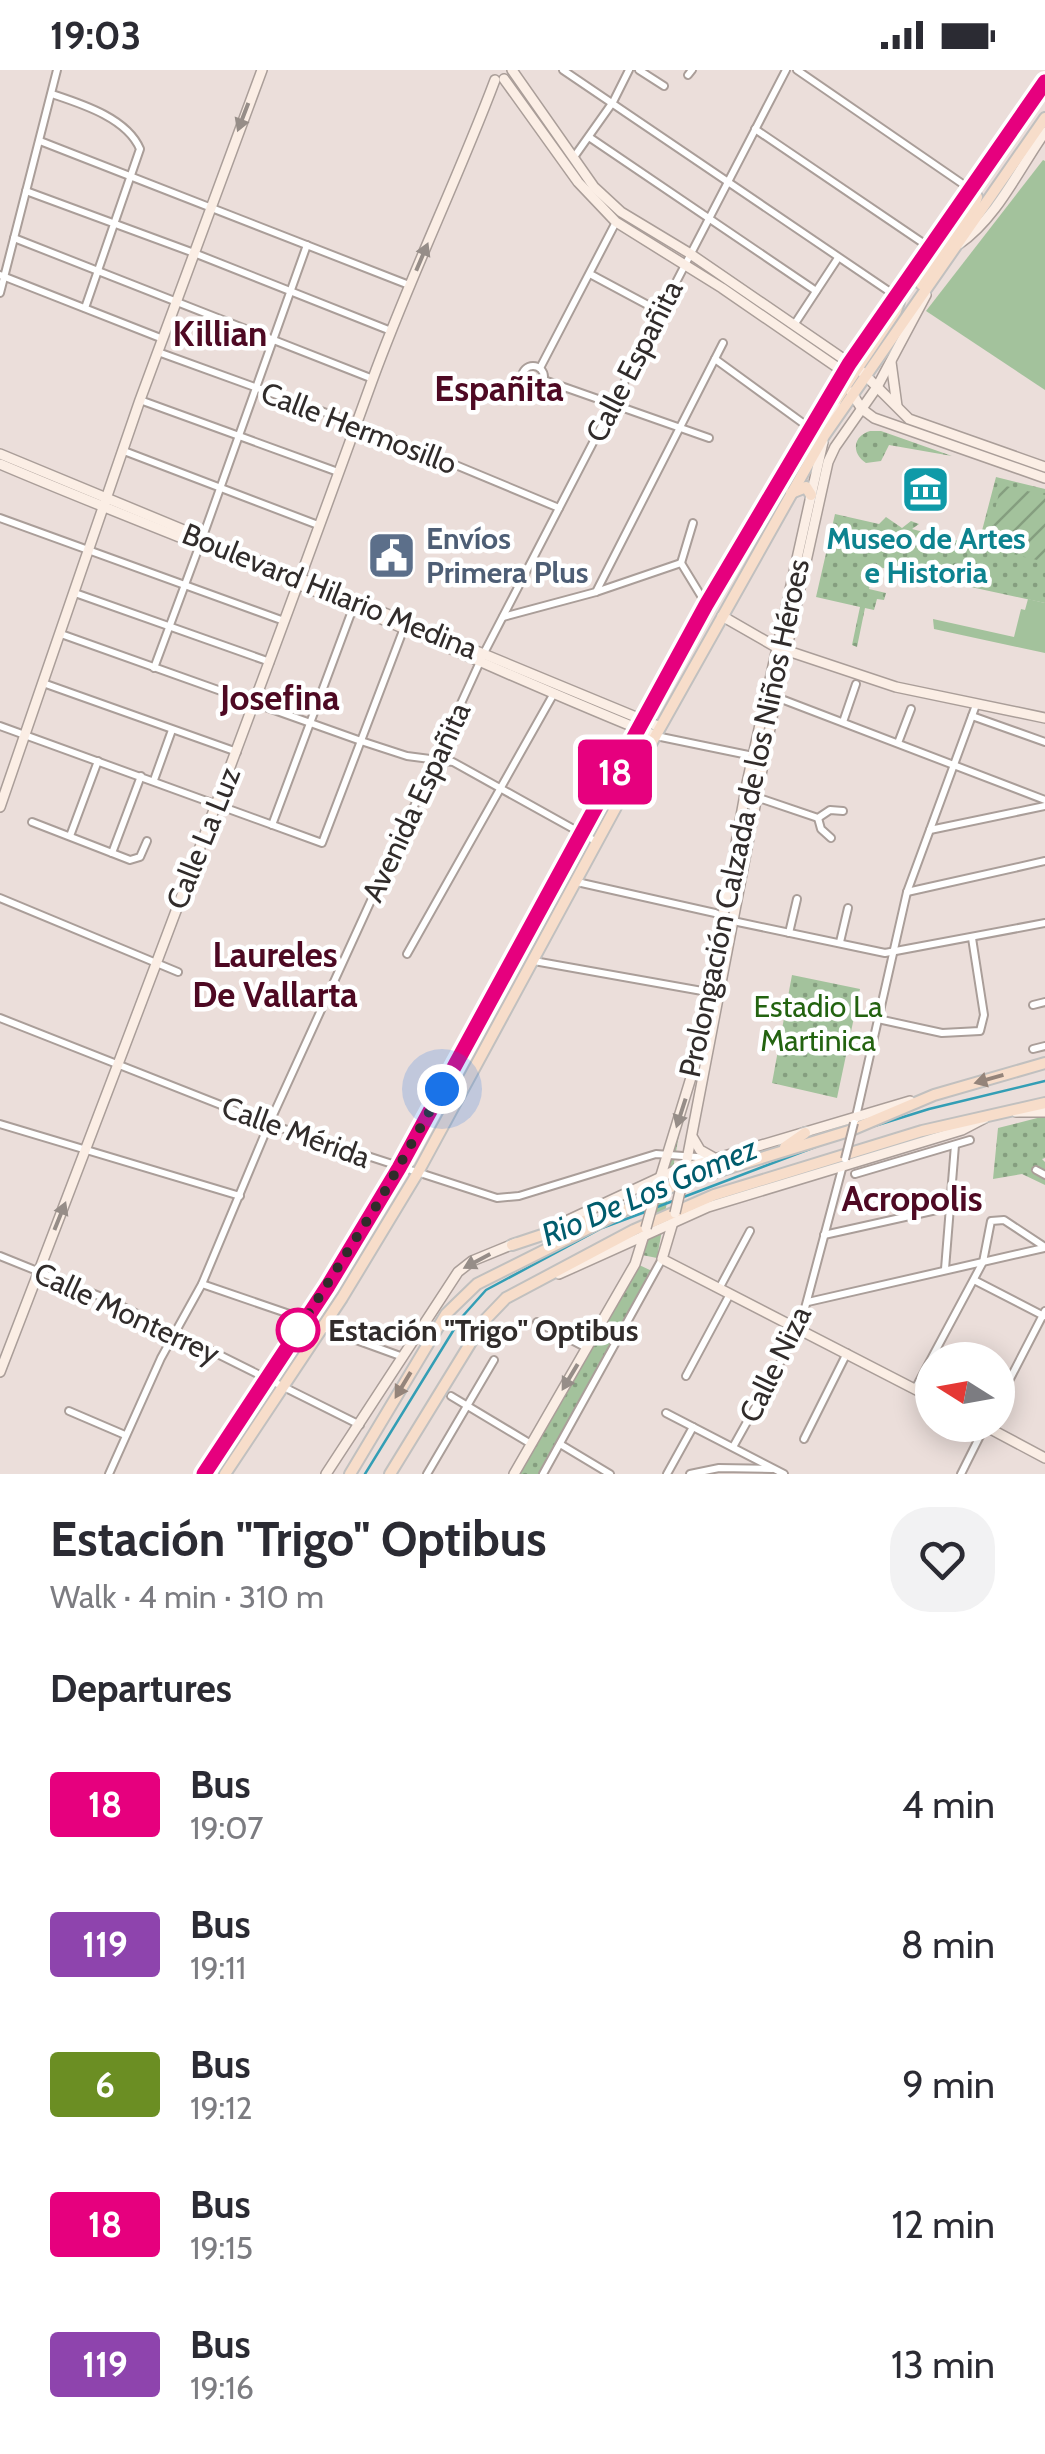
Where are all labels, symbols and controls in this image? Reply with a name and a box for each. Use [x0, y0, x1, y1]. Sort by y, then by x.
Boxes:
text: 19:03 [50, 12, 141, 59]
one-way arrow [235, 103, 251, 133]
one-way arrow [415, 242, 431, 272]
street label: Calle Españita [577, 273, 691, 448]
district label: Killian [173, 312, 267, 355]
district label: Españita [434, 367, 564, 410]
street label: Calle Hermosillo [256, 374, 462, 482]
museum icon: Museo de Artes e Historia [900, 463, 952, 515]
street label: Boulevard Hilario Medina [177, 515, 484, 667]
place label: Envíos Primera Plus [426, 520, 588, 591]
place label: Museo de Artes e Historia [826, 520, 1026, 591]
public building icon: Envíos Primera Plus [365, 529, 417, 581]
street label: Prolongación Calzada de los Niños Héroes [671, 556, 817, 1080]
district label: Josefina [219, 676, 340, 719]
street label: Avenida Españita [354, 696, 479, 908]
line badge: 18 [570, 740, 660, 804]
text: 18 [598, 751, 632, 794]
street label: Calle La Luz [158, 762, 248, 914]
district label: Laureles De Vallarta [192, 933, 358, 1016]
park label: Estadio La Martinica [753, 988, 883, 1059]
your location [417, 1064, 467, 1114]
one-way arrow [974, 1072, 1004, 1087]
street label: Calle Mérida [217, 1088, 376, 1176]
one-way arrow [673, 1098, 688, 1128]
water label: Rio De Los Gomez [535, 1128, 764, 1254]
district label: Acropolis [842, 1177, 982, 1220]
one-way arrow [53, 1201, 69, 1231]
one-way arrow [462, 1252, 491, 1269]
street label: Calle Monterrey [28, 1254, 226, 1372]
street label: Calle Niza [731, 1299, 819, 1428]
marker: Estación "Trigo" Optibus [277, 1309, 319, 1351]
place label: Estación "Trigo" Optibus [328, 1312, 638, 1349]
north arrow [915, 1342, 1015, 1442]
map controls [915, 1342, 1015, 1442]
one-way arrow [562, 1363, 579, 1391]
one-way arrow [395, 1371, 412, 1399]
button: heart [890, 1507, 995, 1612]
text: Estación "Trigo" Optibus [50, 1510, 547, 1568]
text: Walk · 4 min · 310 m [50, 1577, 324, 1616]
text: Departures [50, 1665, 232, 1712]
text: Bus [190, 1761, 251, 1808]
text: 4 min [902, 1781, 995, 1828]
text: 18 [88, 1783, 122, 1826]
text: 19:07 [190, 1808, 263, 1847]
text: Bus [190, 1901, 251, 1948]
text: 8 min [901, 1921, 995, 1968]
text: 119 [82, 1923, 128, 1966]
text: 19:11 [190, 1948, 246, 1987]
text: Bus [190, 2041, 251, 2088]
text: 9 min [902, 2061, 995, 2108]
text: 6 [95, 2063, 115, 2106]
text: 19:12 [190, 2088, 252, 2127]
text: Bus [190, 2181, 251, 2228]
text: 12 min [892, 2201, 995, 2248]
text: 18 [88, 2203, 122, 2246]
text: 19:15 [190, 2228, 253, 2267]
text: Bus [190, 2321, 251, 2368]
text: 13 min [891, 2341, 995, 2388]
text: 119 [82, 2343, 128, 2386]
text: 19:16 [190, 2368, 254, 2407]

